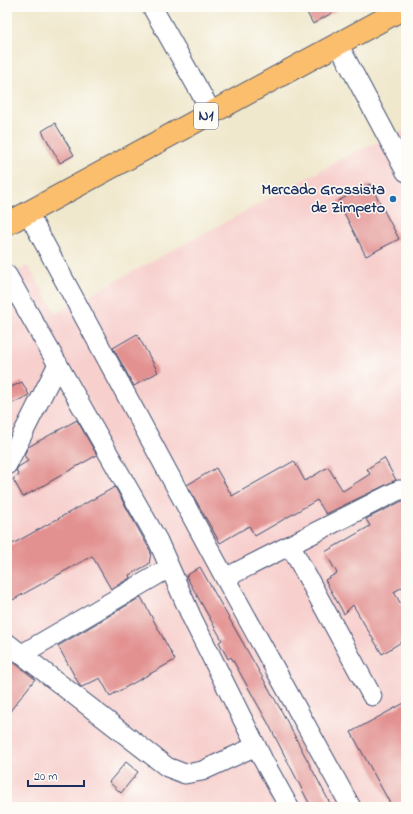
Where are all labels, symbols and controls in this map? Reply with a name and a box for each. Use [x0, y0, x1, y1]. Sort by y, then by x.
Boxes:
road number: N1 [194, 103, 218, 129]
place label: Mercado Grossista de Zimpeto [261, 178, 385, 220]
marker: Mercado Grossista de Zimpeto [388, 194, 398, 204]
scale bar [28, 762, 84, 788]
text: 20 m [34, 768, 57, 786]

